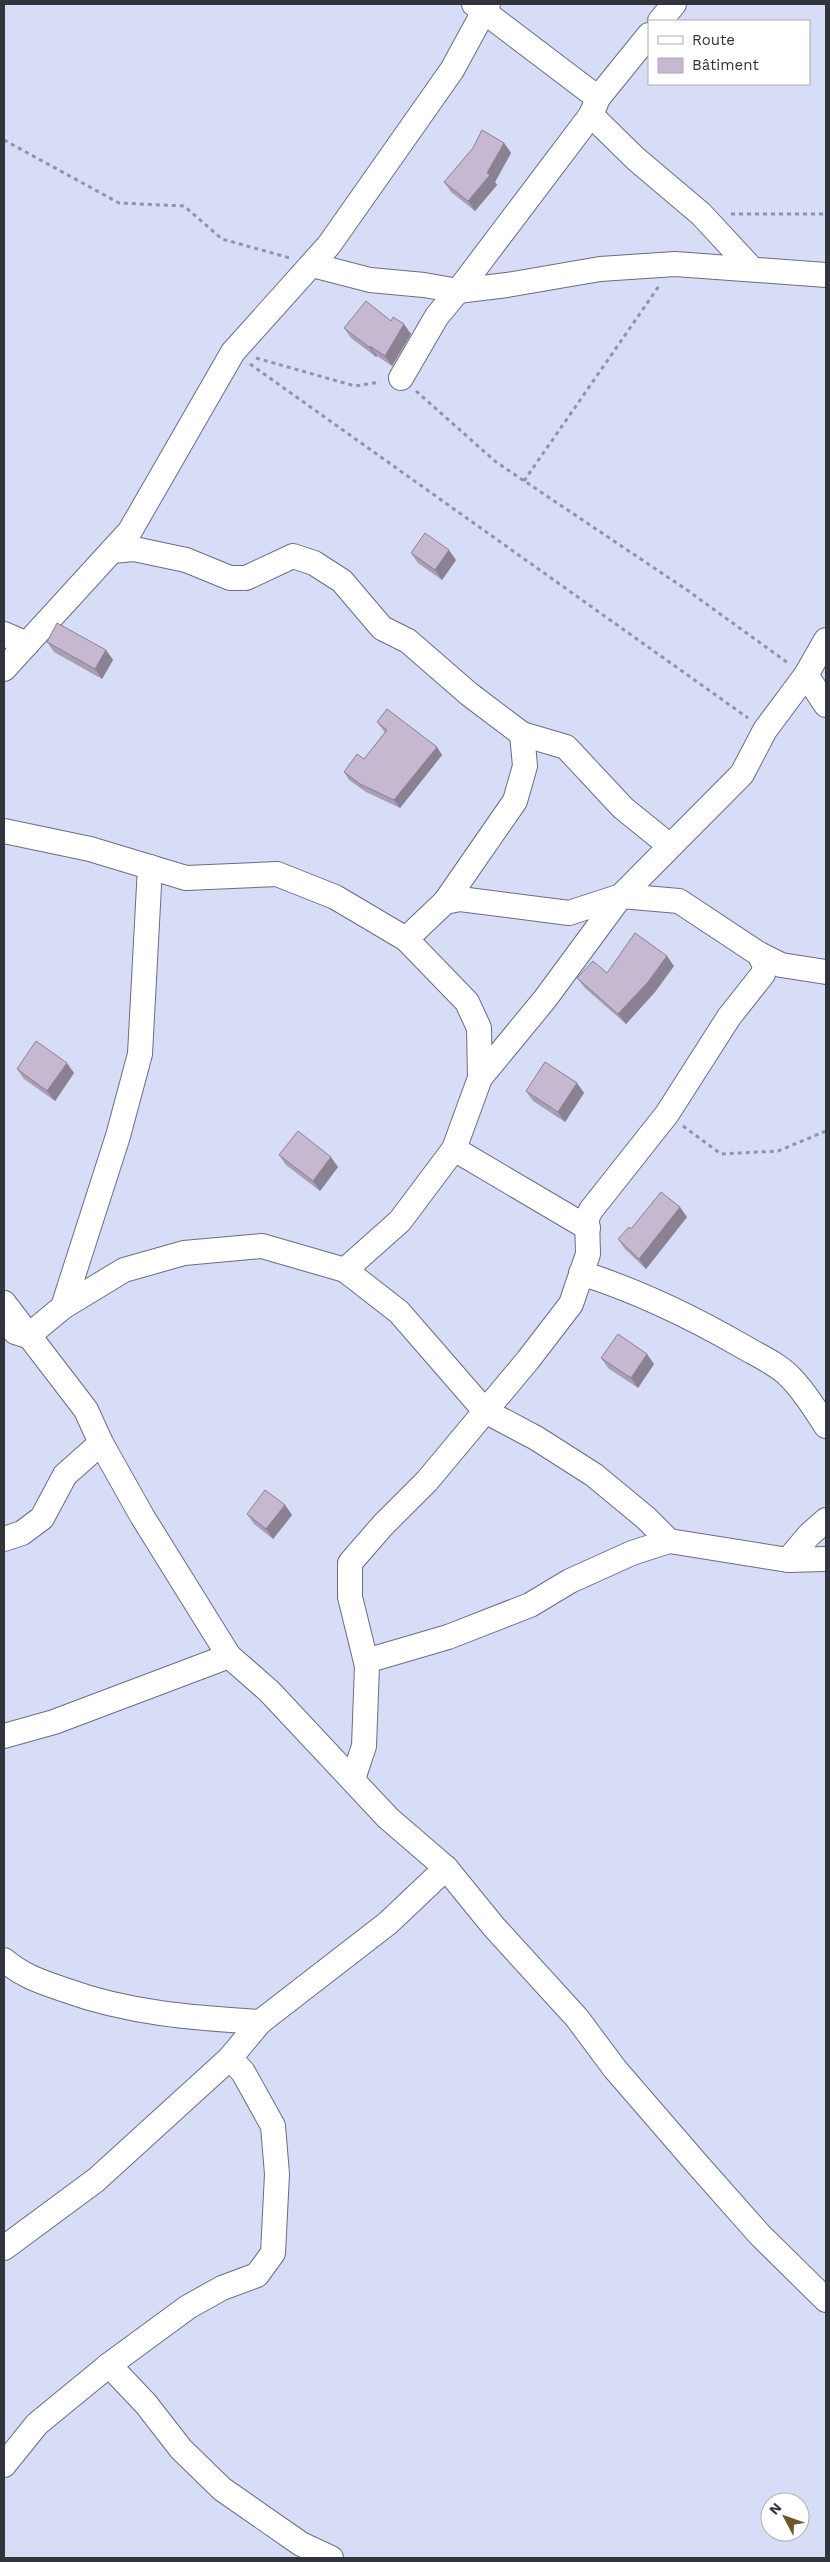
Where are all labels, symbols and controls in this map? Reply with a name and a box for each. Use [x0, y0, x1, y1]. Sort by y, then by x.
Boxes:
legend [648, 20, 810, 85]
text: Route [692, 31, 735, 49]
text: Bâtiment [692, 56, 759, 74]
north arrow [760, 2492, 810, 2542]
text: N [766, 2499, 785, 2518]

